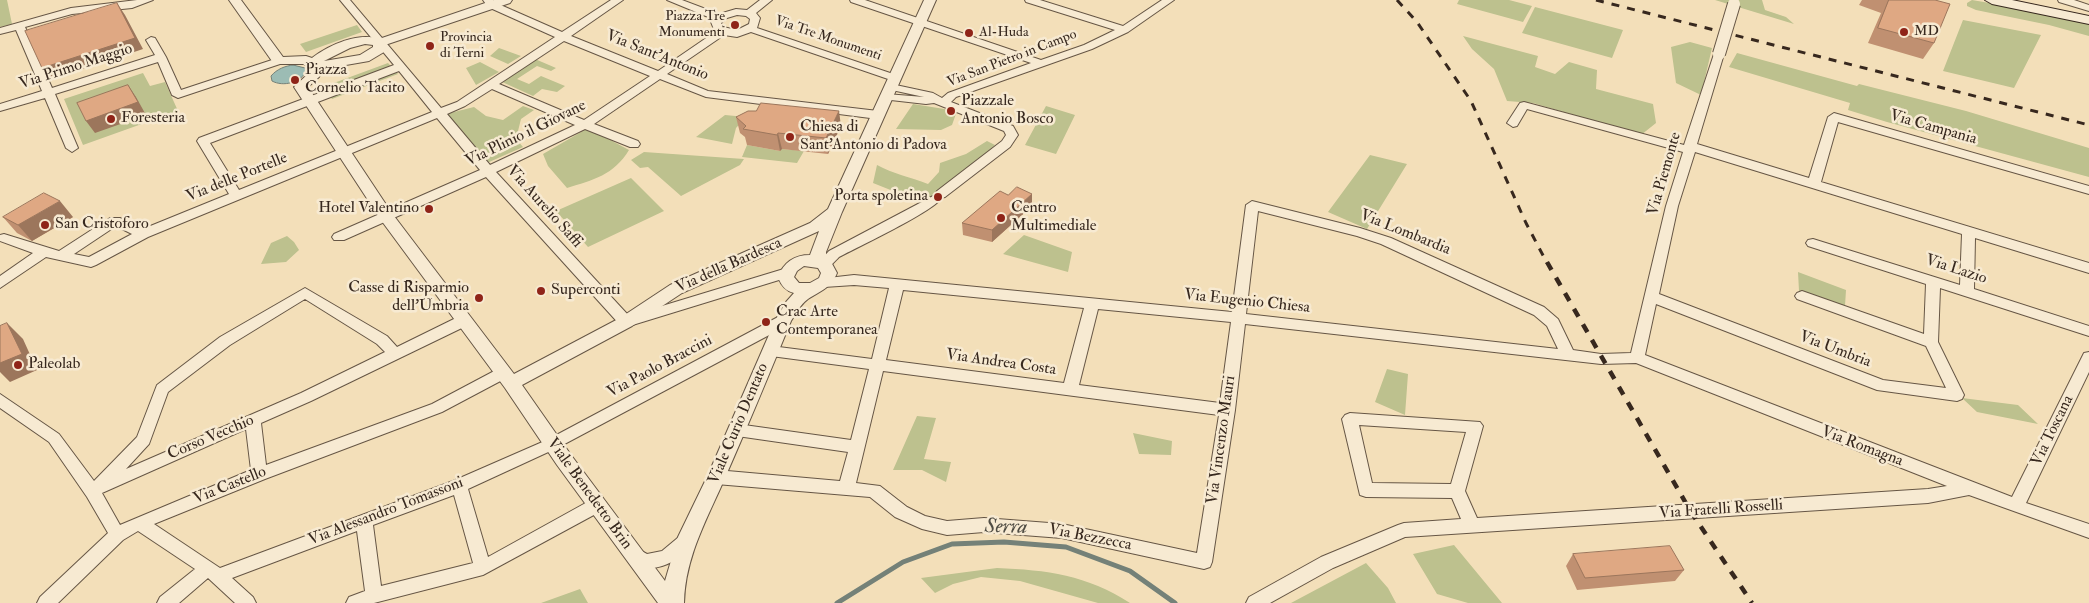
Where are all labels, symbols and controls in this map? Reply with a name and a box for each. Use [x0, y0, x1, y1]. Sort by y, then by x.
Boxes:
place label: Piazza Tre Monumenti [659, 9, 725, 41]
street label: Via Tre Monumenti [773, 13, 883, 65]
marker: Piazza Tre Monumenti [729, 19, 741, 31]
place label: MD [1914, 24, 1939, 40]
place label: Al-Huda [979, 25, 1029, 41]
marker: MD [1898, 26, 1910, 38]
street label: Via Sant'Antonio [603, 27, 711, 85]
street label: Via San Pietro in Campo [945, 27, 1079, 91]
marker: Al-Huda [963, 27, 975, 39]
place label: Provincia di Terni [440, 30, 492, 62]
street label: Via Primo Maggio [17, 40, 135, 94]
marker: Provincia di Terni [424, 40, 436, 52]
place label: Piazza Cornelio Tacito [305, 61, 405, 99]
marker: Piazza Cornelio Tacito [289, 74, 301, 86]
place label: Piazzale Antonio Bosco [961, 92, 1053, 130]
street label: Via Plinio il Giovane [463, 96, 589, 172]
marker: Piazzale Antonio Bosco [945, 105, 957, 117]
street label: Via Campania [1887, 106, 1979, 150]
place label: Foresteria [121, 109, 185, 129]
marker: Foresteria [105, 113, 117, 125]
place label: Chiesa di Sant'Antonio di Padova [800, 118, 947, 156]
street label: Via Piemonte [1644, 130, 1686, 218]
marker: Chiesa di Sant'Antonio di Padova [784, 131, 796, 143]
street label: Via delle Portelle [184, 149, 290, 207]
street label: Via Aurelio Saffi [502, 162, 586, 252]
place label: Porta spoletina [834, 187, 928, 207]
marker: Porta spoletina [932, 191, 944, 203]
place label: Hotel Valentino [318, 199, 419, 219]
place label: Centro Multimediale [1011, 199, 1096, 237]
marker: Hotel Valentino [423, 203, 435, 215]
street label: Via Lombardia [1357, 206, 1453, 260]
marker: Centro Multimediale [995, 212, 1007, 224]
place label: San Cristoforo [55, 215, 149, 235]
marker: San Cristoforo [39, 219, 51, 231]
street label: Via della Bardesca [673, 234, 785, 298]
street label: Via Lazio [1923, 251, 1989, 289]
place label: Casse di Risparmio dell'Umbria [348, 279, 469, 317]
place label: Superconti [551, 281, 620, 301]
marker: Superconti [535, 285, 547, 297]
street label: Via Eugenio Chiesa [1183, 286, 1311, 318]
marker: Casse di Risparmio dell'Umbria [473, 292, 485, 304]
place label: Crac Arte Contemporanea [776, 303, 878, 341]
marker: Crac Arte Contemporanea [760, 316, 772, 328]
street label: Via Umbria [1796, 328, 1874, 372]
street label: Via Paolo Braccini [604, 331, 716, 403]
street label: Via Andrea Costa [945, 346, 1057, 380]
place label: Paleolab [28, 355, 80, 375]
marker: Paleolab [12, 359, 24, 371]
street label: Viale Curio Dentato [705, 361, 773, 487]
street label: Via Vincenzo Mauri [1203, 374, 1241, 506]
street label: Via Toscana [2028, 392, 2078, 470]
street label: Corso Vecchio [165, 411, 257, 465]
street label: Via Romagna [1818, 423, 1906, 471]
street label: Viale Benedetto Brin [542, 435, 636, 553]
street label: Via Castello [191, 463, 269, 509]
street label: Via Alessandro Tomassoni [306, 474, 466, 550]
street label: Via Fratelli Rosselli [1658, 496, 1784, 524]
water label: Serra [984, 515, 1028, 541]
street label: Via Bezzecca [1047, 521, 1133, 555]

